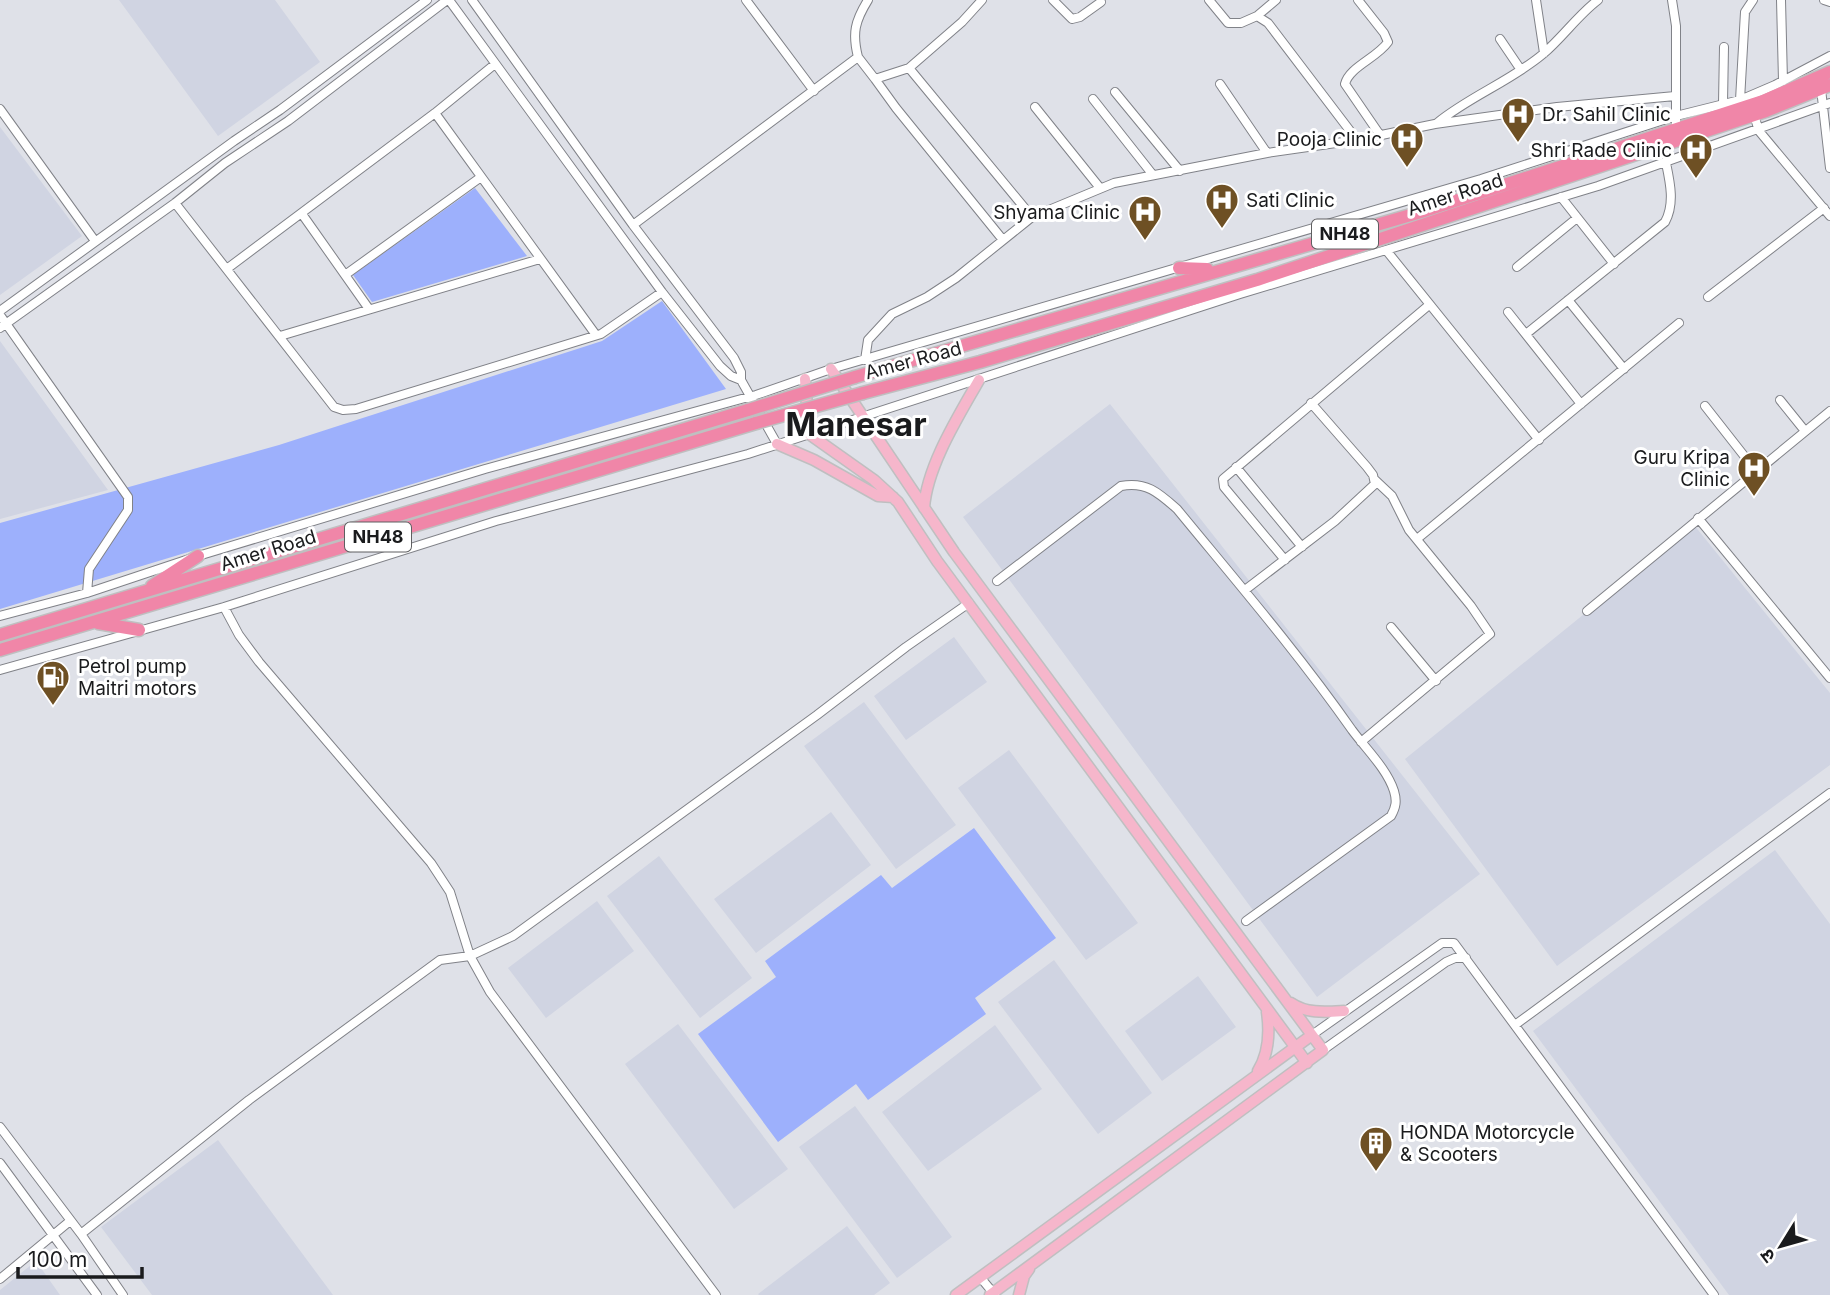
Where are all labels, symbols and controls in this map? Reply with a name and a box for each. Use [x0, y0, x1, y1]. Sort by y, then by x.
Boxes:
hospital icon: Dr. Sahil Clinic [1499, 95, 1537, 144]
place label: Dr. Sahil Clinic [1542, 103, 1671, 126]
hospital icon: Pooja Clinic [1388, 120, 1426, 169]
place label: Pooja Clinic [1277, 128, 1382, 151]
hospital icon: Shri Rade Clinic [1677, 131, 1715, 180]
place label: Shri Rade Clinic [1531, 139, 1672, 162]
street label: Amer Road [1404, 168, 1506, 221]
hospital icon: Sati Clinic [1203, 181, 1241, 230]
place label: Sati Clinic [1246, 189, 1335, 212]
hospital icon: Shyama Clinic [1126, 193, 1164, 242]
place label: Shyama Clinic [993, 201, 1120, 224]
road number: NH48 [1312, 220, 1378, 248]
street label: Amer Road [862, 337, 964, 384]
district label: Manesar [785, 404, 927, 444]
place label: Guru Kripa Clinic [1634, 446, 1730, 491]
hospital icon: Guru Kripa Clinic [1735, 449, 1773, 498]
road number: NH48 [345, 522, 411, 552]
street label: Amer Road [217, 525, 319, 576]
place label: Petrol pump Maitri motors [78, 655, 197, 700]
fuel station icon: Petrol pump Maitri motors [34, 658, 72, 707]
place label: HONDA Motorcycle & Scooters [1400, 1121, 1575, 1166]
building icon: HONDA Motorcycle & Scooters [1357, 1124, 1395, 1173]
north arrow [1746, 1211, 1816, 1281]
scale bar [18, 1236, 142, 1280]
text: उ [1755, 1244, 1780, 1267]
text: 100 m [28, 1247, 87, 1272]

